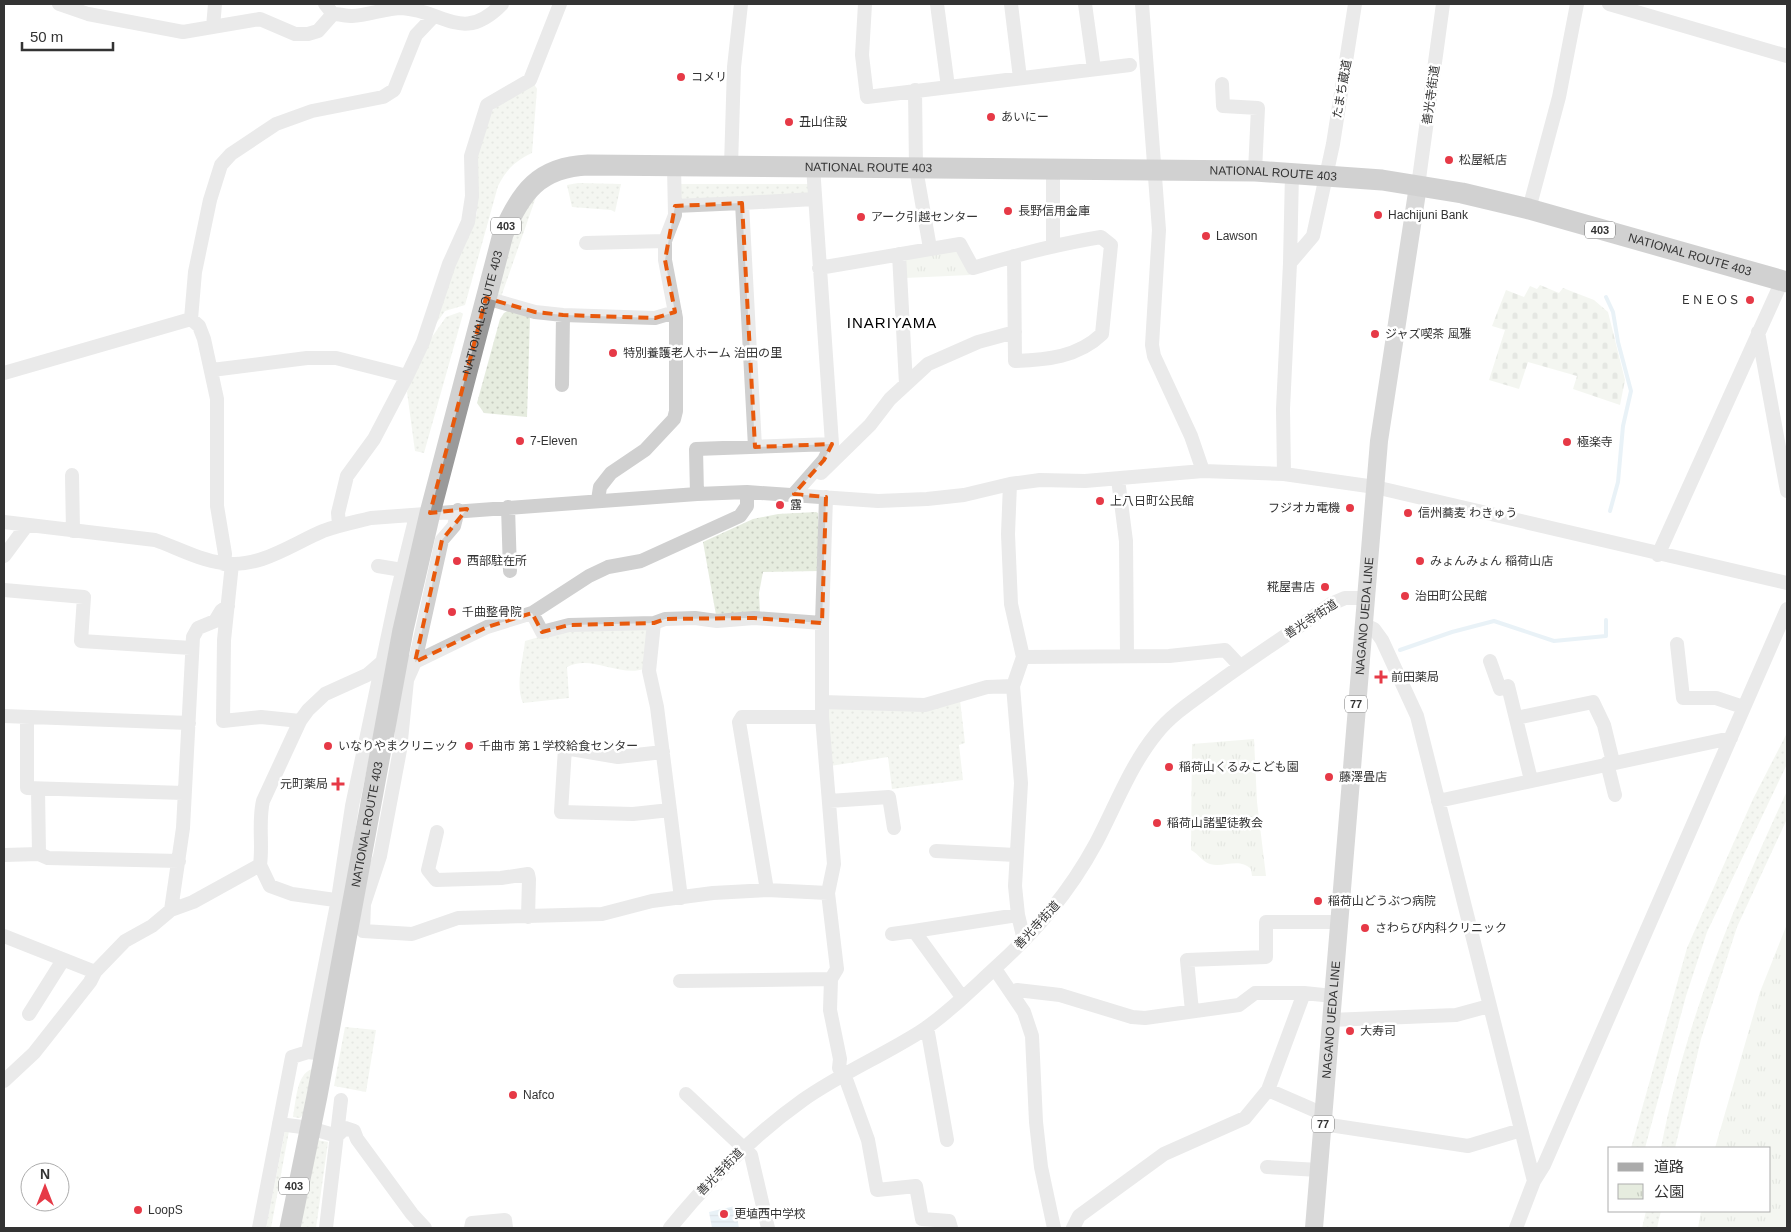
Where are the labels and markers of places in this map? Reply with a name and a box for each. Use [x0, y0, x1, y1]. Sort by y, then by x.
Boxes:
place label: コメリ [691, 70, 727, 84]
marker: コメリ [675, 71, 687, 83]
place label: あいにー [1001, 110, 1049, 124]
marker: あいにー [985, 111, 997, 123]
place label: 丑山住設 [799, 115, 847, 129]
marker: 丑山住設 [783, 116, 795, 128]
place label: 松屋紙店 [1459, 153, 1507, 167]
marker: 松屋紙店 [1443, 154, 1455, 166]
place label: 長野信用金庫 [1018, 204, 1090, 218]
marker: 長野信用金庫 [1002, 205, 1014, 217]
place label: Hachijuni Bank [1388, 208, 1469, 222]
marker: Hachijuni Bank [1372, 209, 1384, 221]
place label: アーク引越センター [871, 210, 978, 224]
marker: アーク引越センター [855, 211, 867, 223]
place label: Lawson [1216, 229, 1257, 243]
marker: Lawson [1200, 230, 1212, 242]
place label: ＥＮＥＯＳ [1680, 293, 1740, 307]
marker: ＥＮＥＯＳ [1744, 294, 1756, 306]
place label: ジャズ喫茶 風雅 [1385, 327, 1472, 341]
marker: ジャズ喫茶 風雅 [1369, 328, 1381, 340]
place label: 特別養護老人ホーム 治田の里 [623, 346, 782, 360]
marker: 特別養護老人ホーム 治田の里 [607, 347, 619, 359]
place label: 7-Eleven [530, 434, 577, 448]
marker: 7-Eleven [514, 435, 526, 447]
place label: 極楽寺 [1577, 435, 1613, 449]
marker: 極楽寺 [1561, 436, 1573, 448]
place label: 上八日町公民館 [1110, 494, 1194, 508]
marker: 上八日町公民館 [1094, 495, 1106, 507]
place label: 露 [790, 498, 802, 512]
marker: 露 [774, 499, 786, 511]
place label: フジオカ電機 [1268, 501, 1340, 515]
marker: フジオカ電機 [1344, 502, 1356, 514]
place label: 信州蕎麦 わきゅう [1418, 506, 1517, 520]
marker: 信州蕎麦 わきゅう [1402, 507, 1414, 519]
place label: 西部駐在所 [467, 554, 527, 568]
place label: みょんみょん 稲荷山店 [1430, 554, 1553, 568]
marker: 西部駐在所 [451, 555, 463, 567]
marker: みょんみょん 稲荷山店 [1414, 555, 1426, 567]
place label: 糀屋書店 [1267, 580, 1315, 594]
marker: 糀屋書店 [1319, 581, 1331, 593]
place label: 治田町公民館 [1415, 589, 1487, 603]
marker: 治田町公民館 [1399, 590, 1411, 602]
place label: 千曲整骨院 [462, 605, 522, 619]
marker: 千曲整骨院 [446, 606, 458, 618]
place label: 前田薬局 [1391, 670, 1439, 684]
marker: 前田薬局 [1375, 671, 1387, 683]
place label: いなりやまクリニック [338, 739, 458, 753]
place label: 千曲市 第１学校給食センター [479, 739, 638, 753]
marker: いなりやまクリニック [322, 740, 334, 752]
marker: 千曲市 第１学校給食センター [463, 740, 475, 752]
place label: 稲荷山くるみこども園 [1179, 760, 1299, 774]
marker: 稲荷山くるみこども園 [1163, 761, 1175, 773]
place label: 藤澤畳店 [1339, 770, 1387, 784]
marker: 藤澤畳店 [1323, 771, 1335, 783]
place label: 元町薬局 [280, 777, 328, 791]
marker: 元町薬局 [332, 778, 344, 790]
place label: 稲荷山諸聖徒教会 [1167, 816, 1263, 830]
marker: 稲荷山諸聖徒教会 [1151, 817, 1163, 829]
place label: 稲荷山どうぶつ病院 [1328, 894, 1436, 908]
marker: 稲荷山どうぶつ病院 [1312, 895, 1324, 907]
place label: さわらび内科クリニック [1375, 921, 1507, 935]
marker: さわらび内科クリニック [1359, 922, 1371, 934]
place label: 大寿司 [1360, 1024, 1396, 1038]
marker: 大寿司 [1344, 1025, 1356, 1037]
place label: Nafco [523, 1088, 555, 1102]
marker: Nafco [507, 1089, 519, 1101]
place label: LoopS [148, 1203, 183, 1217]
marker: LoopS [132, 1204, 144, 1216]
place label: 更埴西中学校 [734, 1207, 806, 1221]
marker: 更埴西中学校 [718, 1208, 730, 1220]

